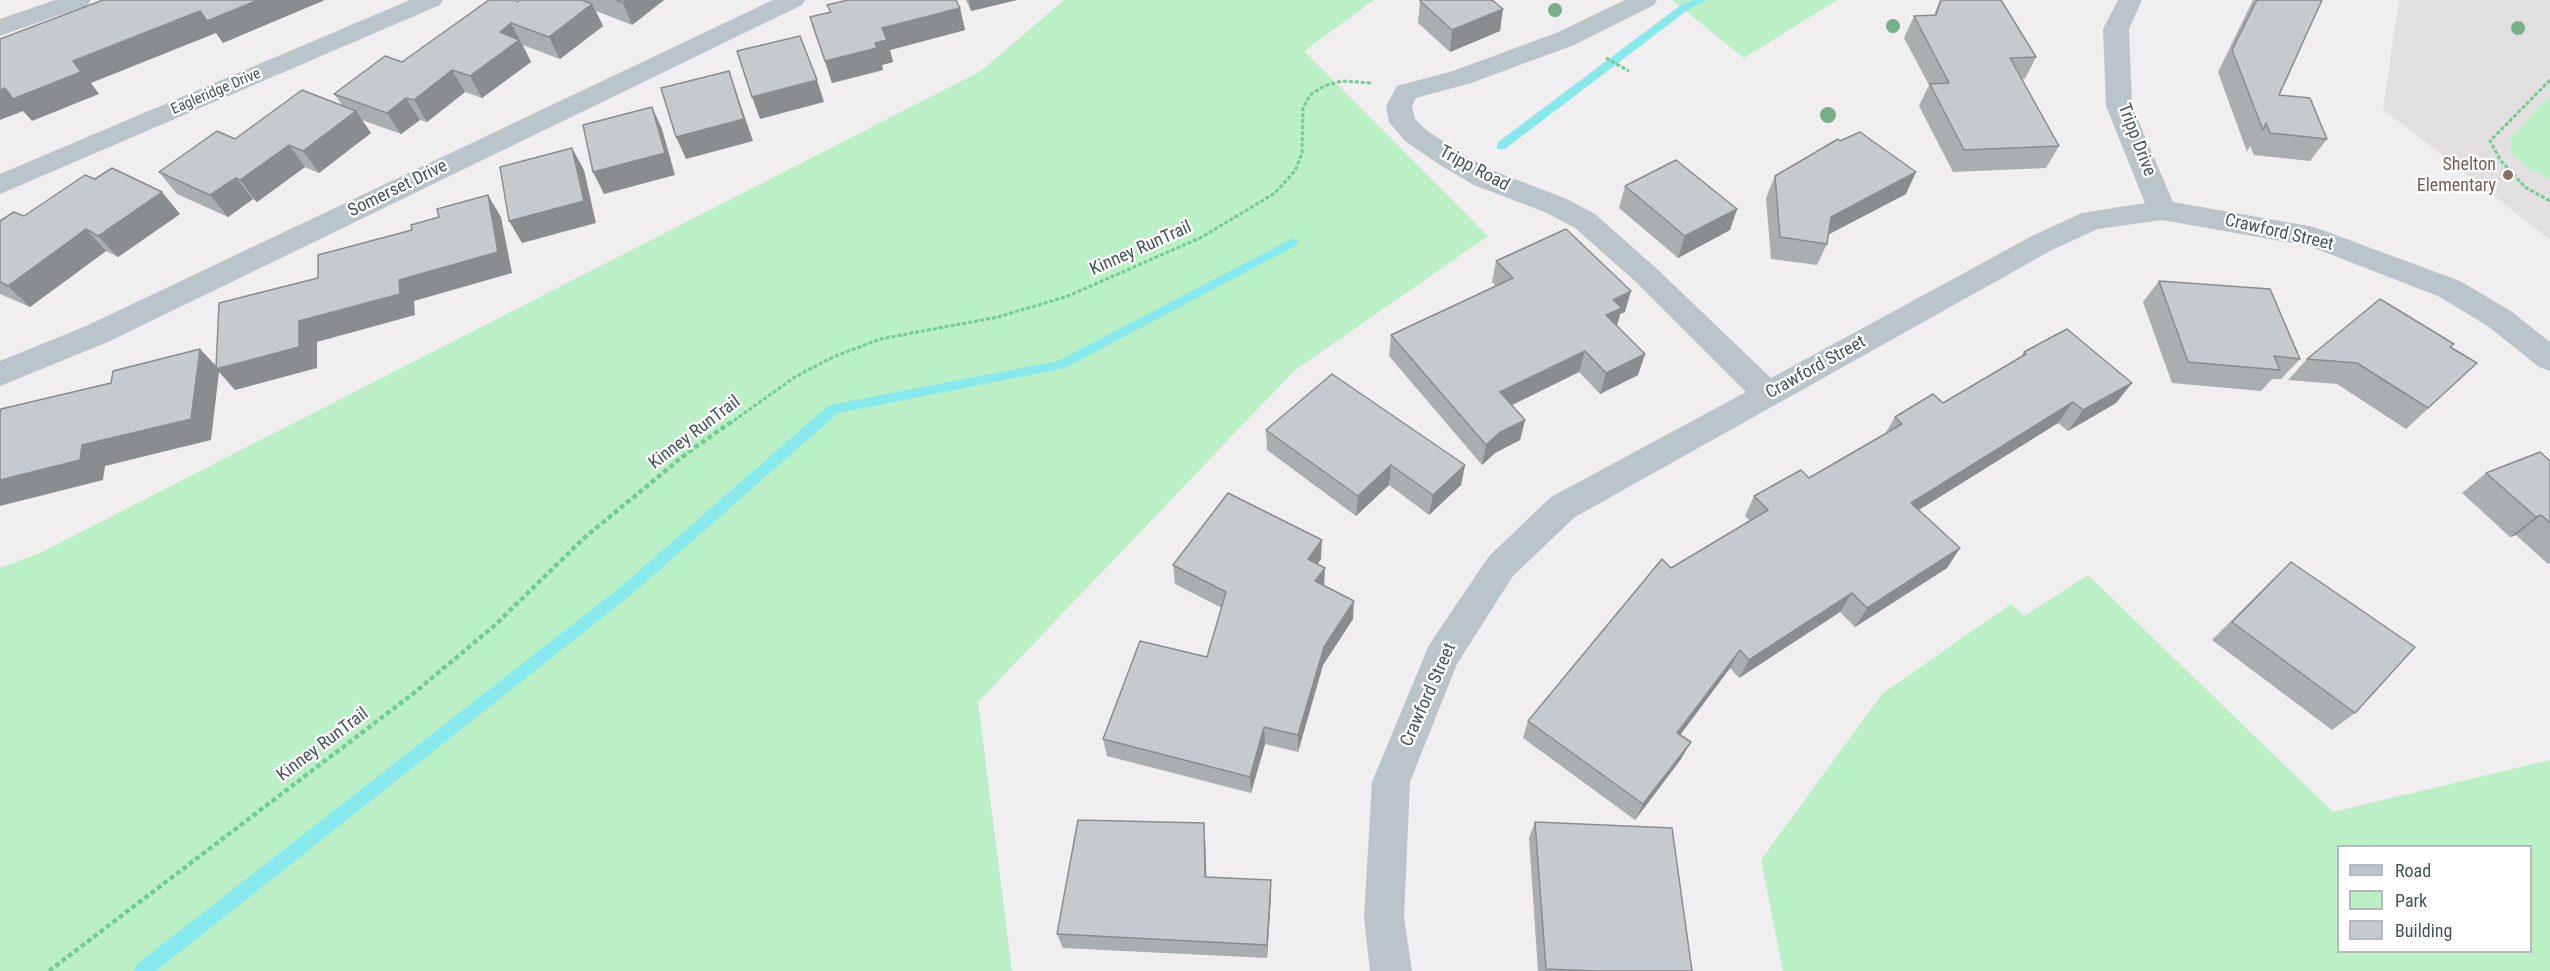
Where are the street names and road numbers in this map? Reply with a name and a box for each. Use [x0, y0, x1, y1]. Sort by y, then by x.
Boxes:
street label: Eagleridge Drive [168, 65, 264, 119]
street label: Tripp Drive [2112, 101, 2160, 179]
street label: Tripp Road [1435, 142, 1513, 196]
street label: Somerset Drive [345, 156, 451, 222]
street label: Crawford Street [2223, 210, 2335, 256]
street label: Kinney RunTrail [1087, 217, 1195, 281]
street label: Crawford Street [1762, 332, 1870, 404]
street label: Kinney RunTrail [645, 392, 745, 474]
street label: Crawford Street [1397, 640, 1461, 750]
street label: Kinney RunTrail [273, 704, 373, 786]

